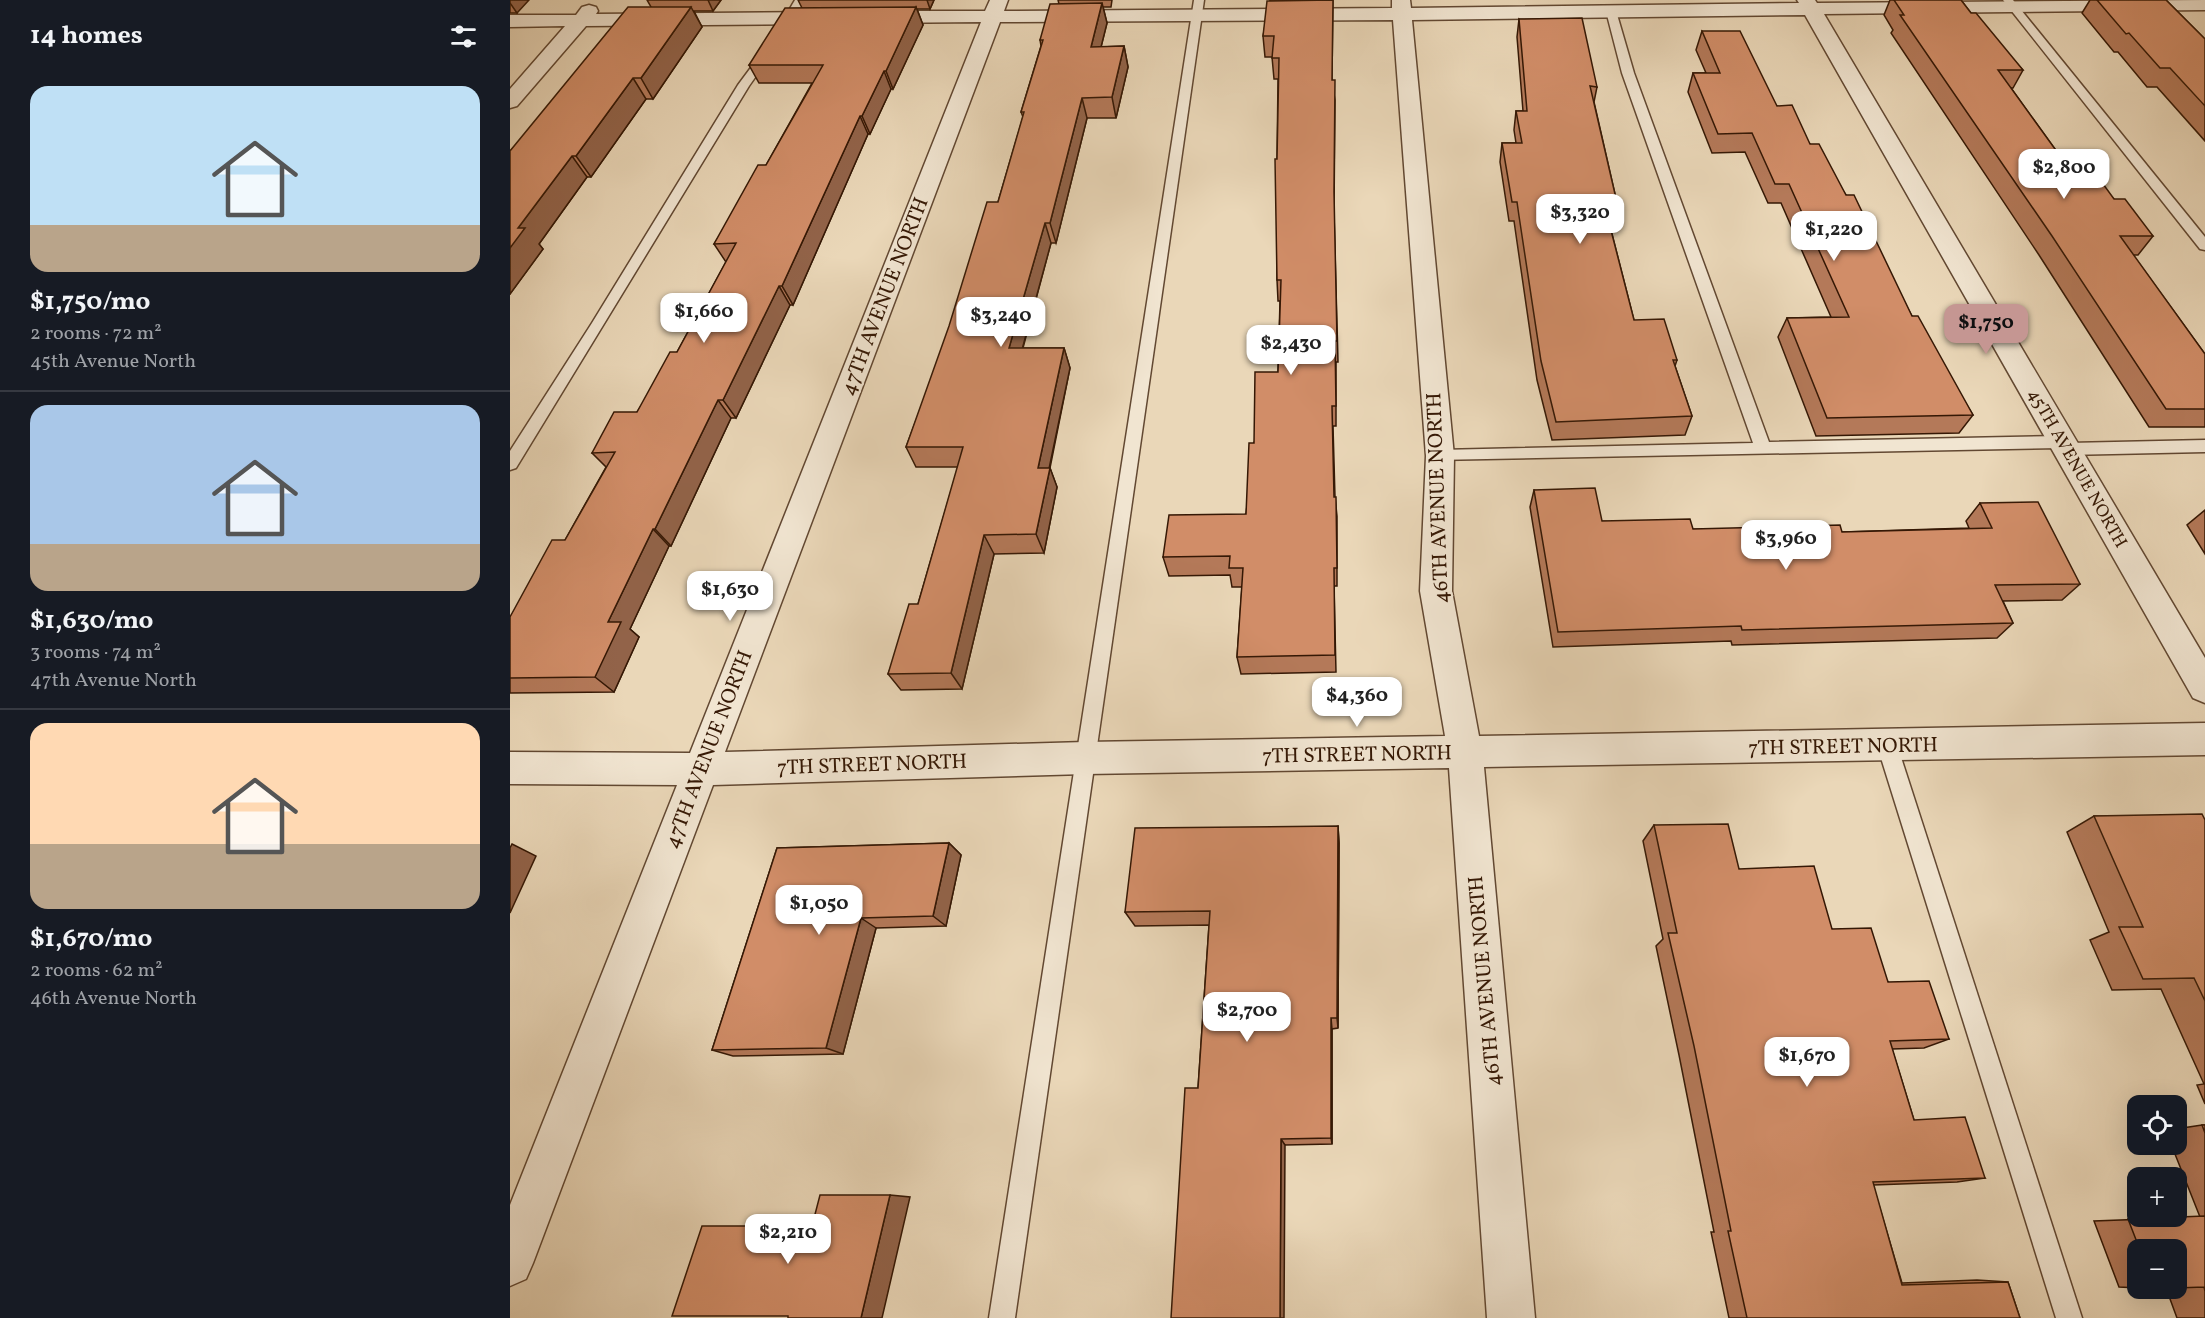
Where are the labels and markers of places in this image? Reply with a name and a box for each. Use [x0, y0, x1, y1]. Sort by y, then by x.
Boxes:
pin: $2,800 [2015, 149, 2113, 200]
pin: $3,320 [1531, 194, 1629, 245]
pin: $1,220 [1785, 211, 1883, 262]
pin: $1,660 [655, 293, 753, 344]
pin: $3,240 [952, 297, 1050, 348]
pin: $1,750 [1937, 304, 2035, 355]
pin: $2,430 [1242, 325, 1340, 376]
pin: $3,960 [1737, 520, 1835, 571]
pin: $1,630 [681, 571, 779, 622]
pin: $4,360 [1308, 677, 1406, 728]
pin: $1,050 [770, 885, 868, 936]
pin: $2,700 [1198, 992, 1296, 1043]
pin: $1,670 [1758, 1037, 1856, 1088]
pin: $2,210 [739, 1214, 837, 1265]

